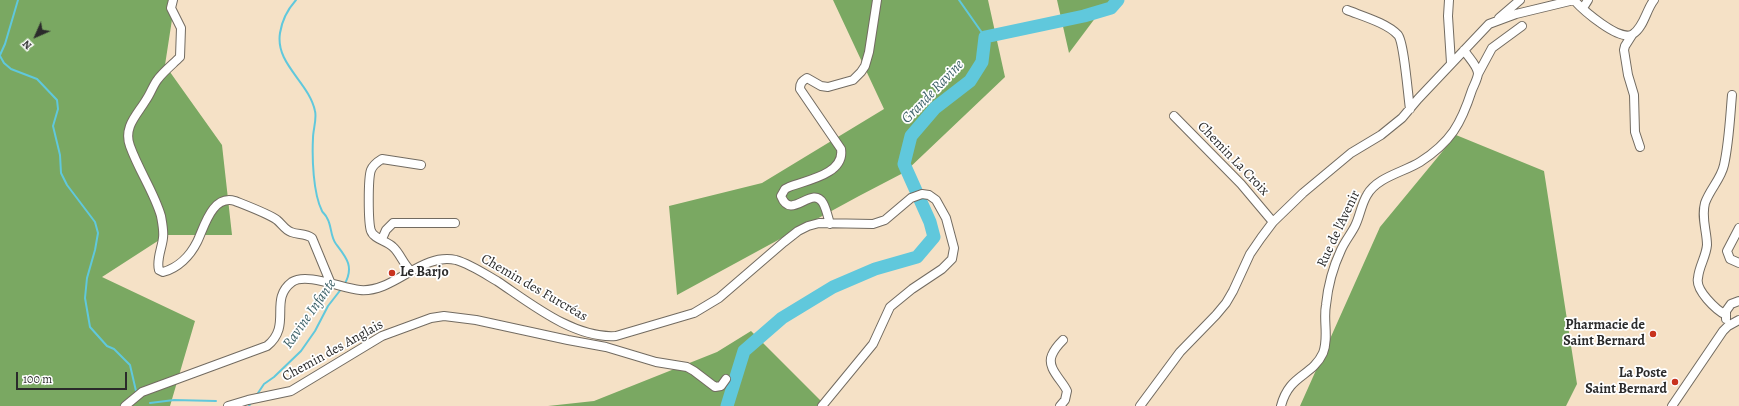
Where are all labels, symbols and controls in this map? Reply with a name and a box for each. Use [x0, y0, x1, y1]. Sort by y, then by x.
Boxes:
north arrow [16, 16, 56, 56]
text: N [19, 37, 35, 53]
water label: Grande Ravine [898, 56, 968, 128]
street label: Chemin La Croix [1194, 119, 1272, 199]
street label: Rue de l'Avenir [1314, 188, 1364, 270]
street label: Chemin des Furcréas [478, 251, 590, 325]
place label: Le Barjo [400, 265, 449, 281]
marker: Le Barjo [387, 268, 397, 278]
water label: Ravine Infante [279, 276, 341, 352]
street label: Chemin des Anglais [280, 316, 386, 386]
place label: Pharmacie de Saint Bernard [1563, 318, 1645, 350]
marker: Pharmacie de Saint Bernard [1648, 329, 1658, 339]
scale bar [18, 364, 129, 390]
place label: La Poste Saint Bernard [1585, 366, 1667, 398]
text: 100 m [23, 371, 52, 387]
marker: La Poste Saint Bernard [1670, 377, 1680, 387]

